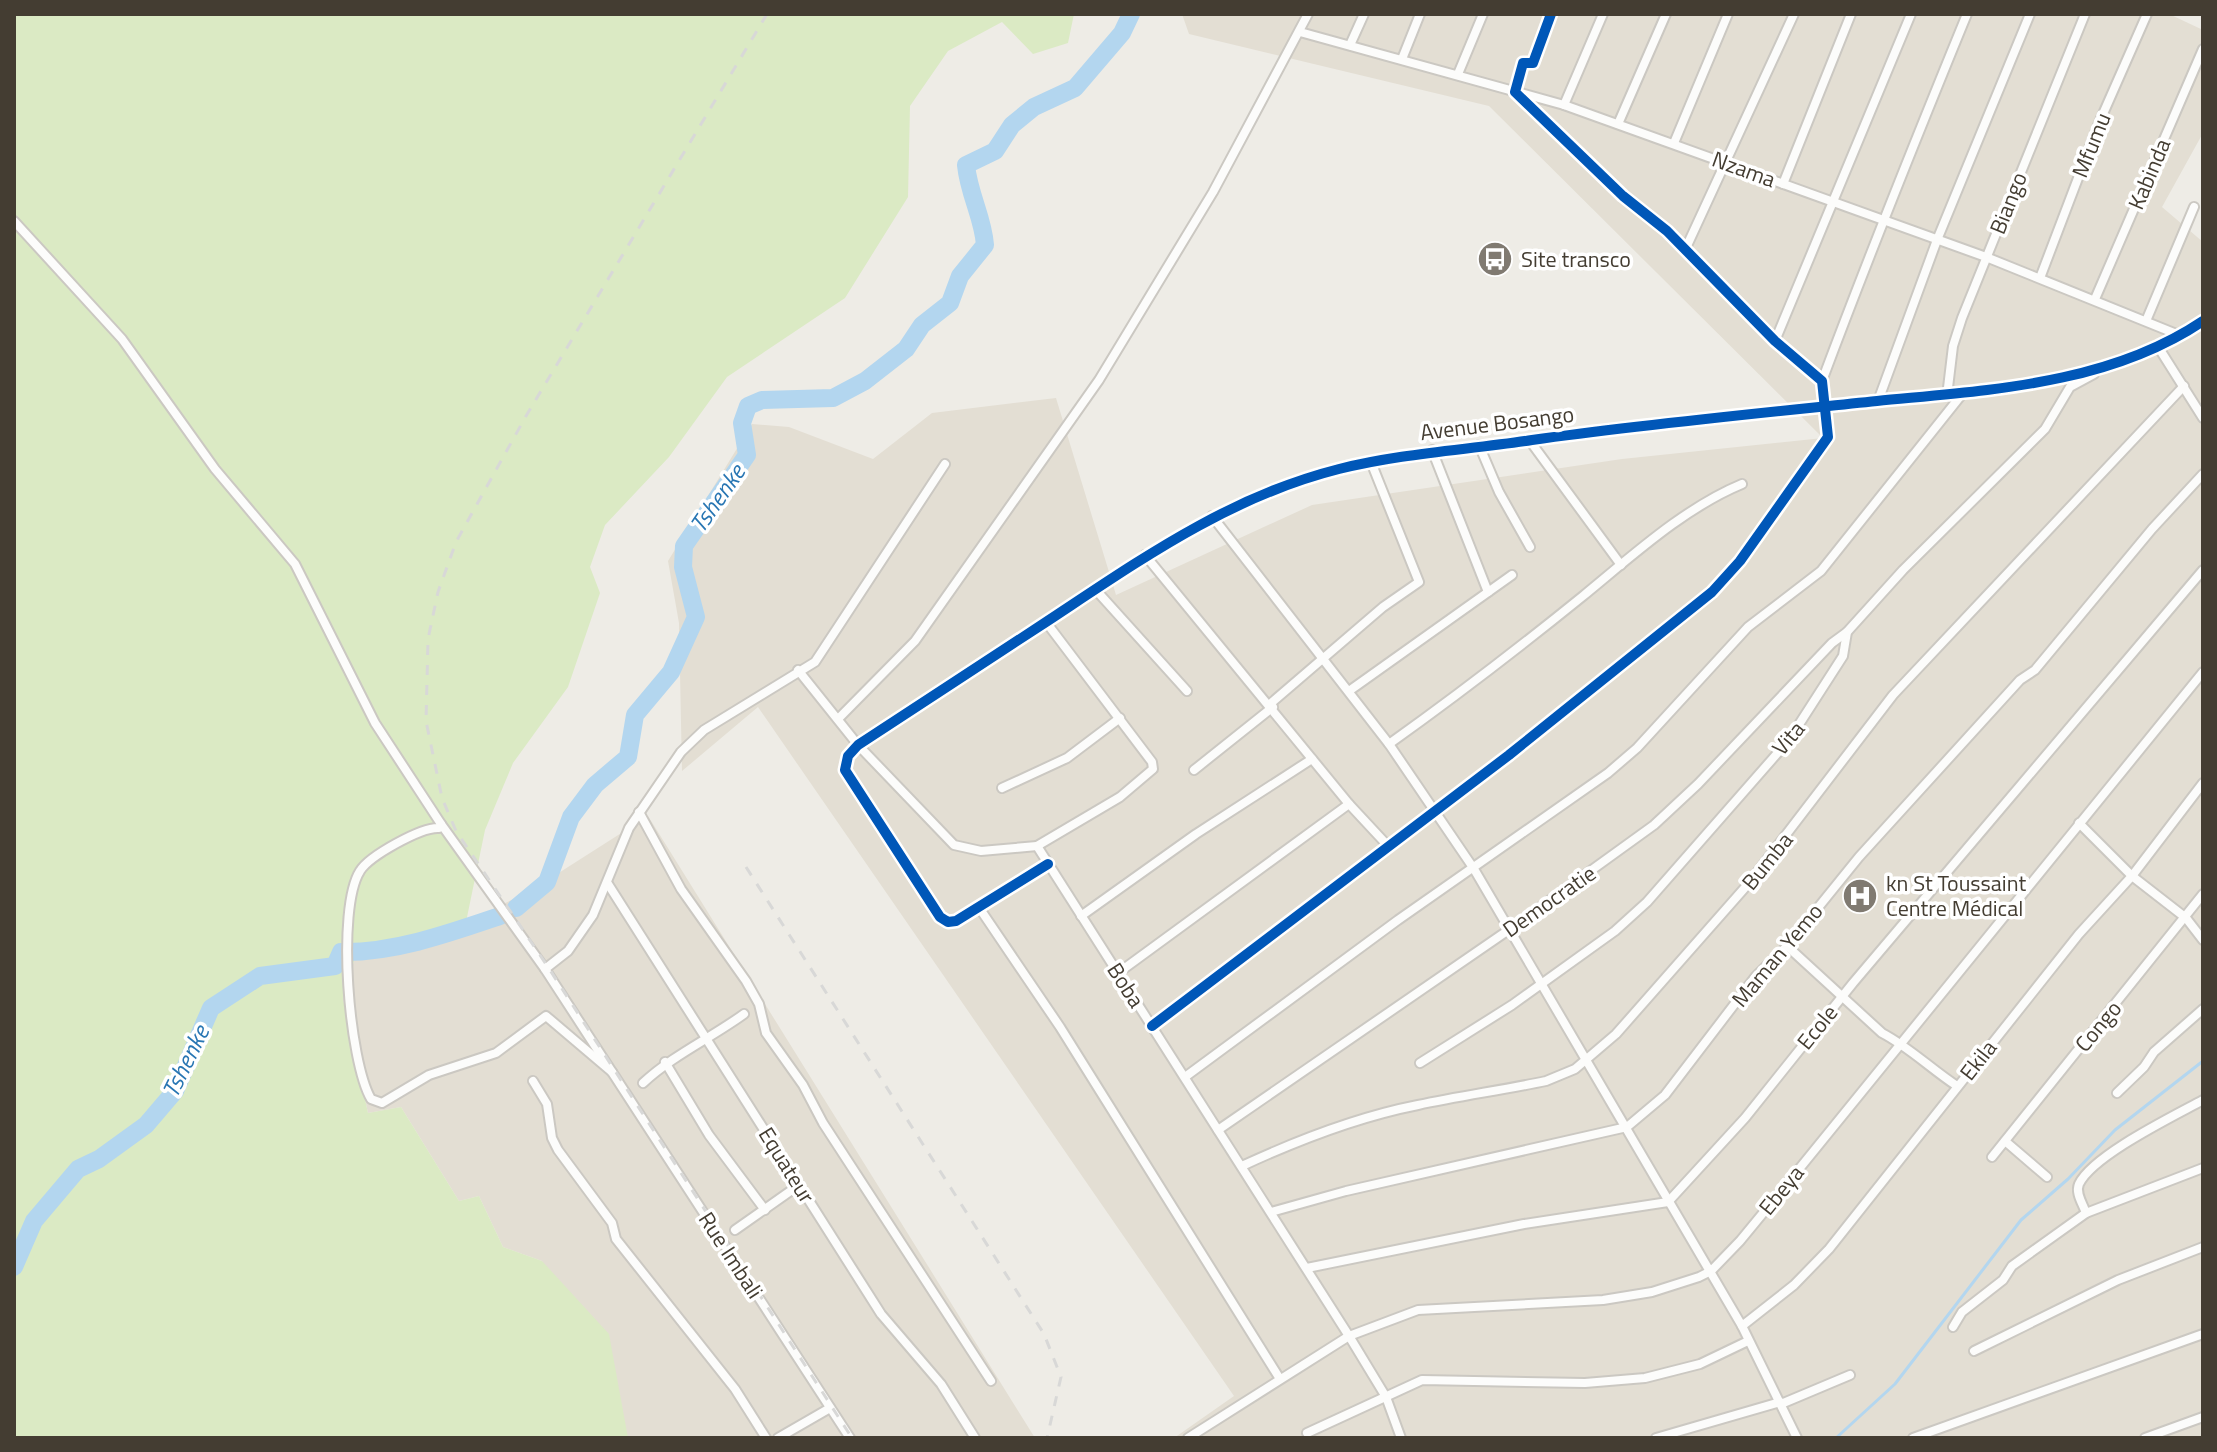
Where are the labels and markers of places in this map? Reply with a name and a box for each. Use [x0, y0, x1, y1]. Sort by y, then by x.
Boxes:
bus stop icon: Site transco [1476, 240, 1514, 278]
place label: Site transco [1521, 242, 1631, 276]
place label: kn St Toussaint Centre Médical [1886, 866, 2026, 925]
hospital icon: kn St Toussaint Centre Médical [1841, 877, 1879, 915]

